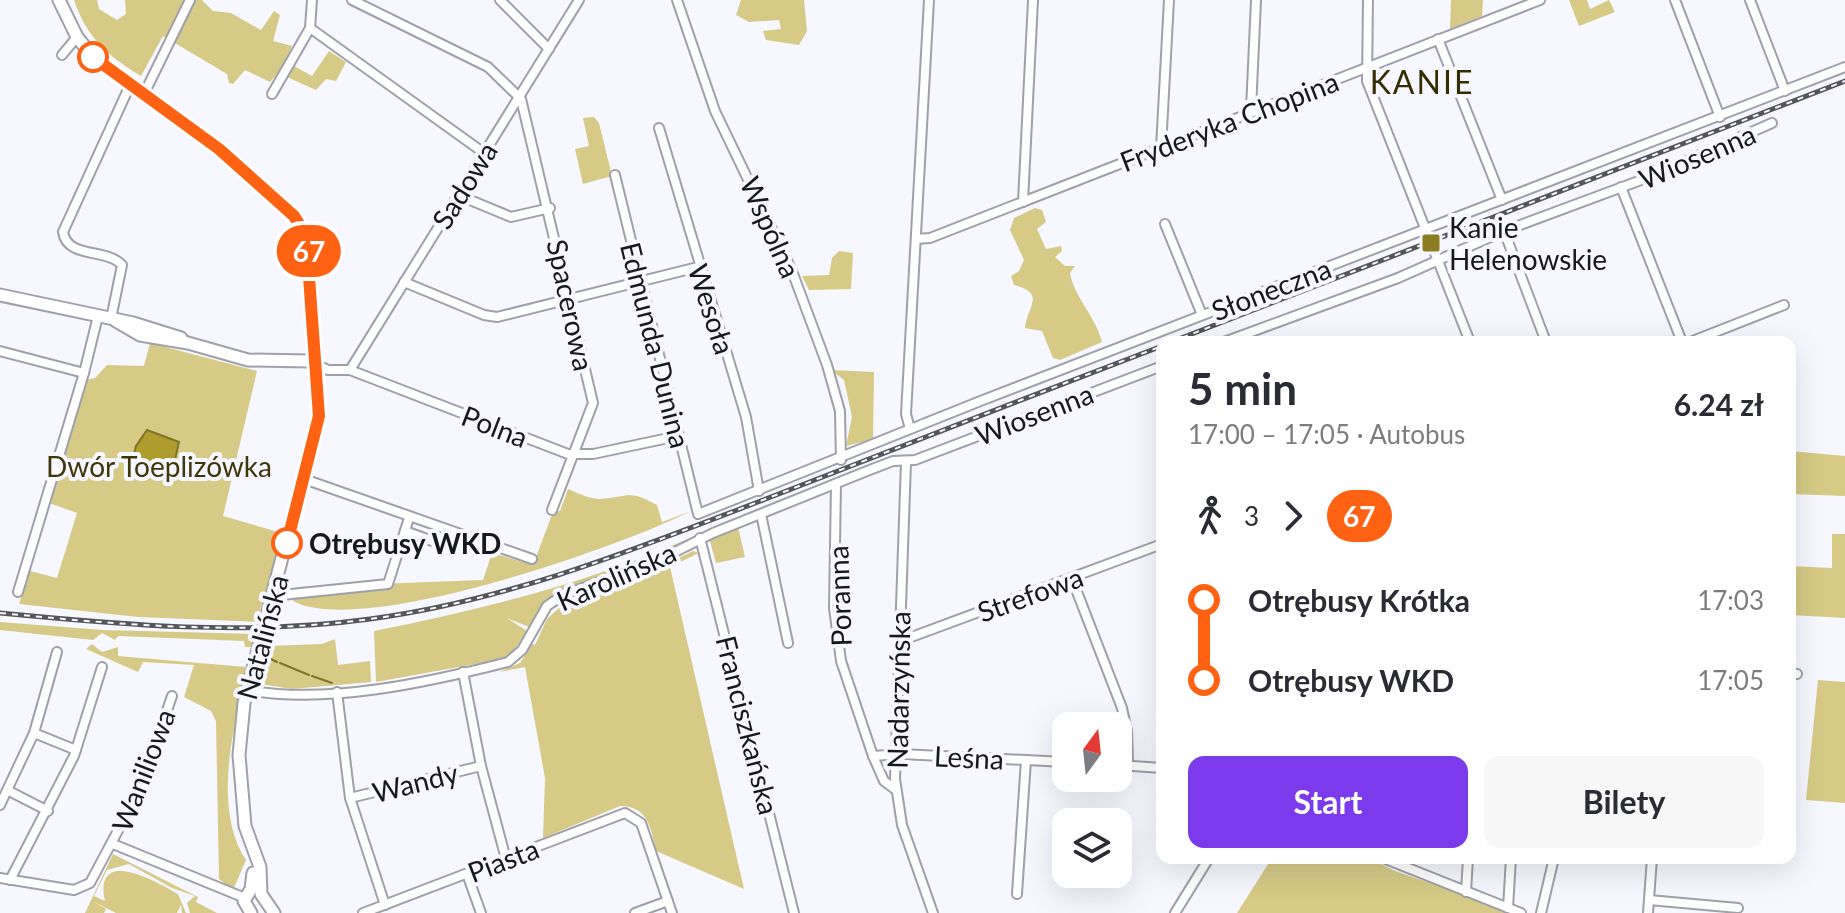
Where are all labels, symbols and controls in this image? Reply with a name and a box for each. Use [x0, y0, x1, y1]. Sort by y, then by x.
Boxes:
unlabelled marker [78, 42, 108, 72]
district label: KANIE [1370, 62, 1474, 101]
street label: Fryderyka Chopina [1115, 64, 1343, 178]
street label: Wiosenna [1633, 116, 1761, 196]
street label: Sadowa [424, 135, 504, 235]
street label: Wspólna [734, 171, 808, 283]
place label: Kanie Helenowskie [1449, 210, 1607, 276]
line badge: 67 [273, 225, 345, 277]
marker: Kanie Helenowskie [1420, 232, 1442, 254]
text: 67 [293, 234, 325, 268]
street label: Spacerowa [541, 236, 601, 374]
street label: Edmunda Dunina [614, 239, 698, 451]
street label: Słoneczna [1206, 251, 1336, 327]
street label: Wesoła [682, 260, 742, 358]
text: 5 min [1188, 362, 1297, 414]
street label: Wiosenna [970, 376, 1098, 452]
text: 6.24 zł [1674, 386, 1764, 422]
street label: Polna [457, 398, 533, 454]
text: 17:00 – 17:05 · Autobus [1188, 418, 1465, 450]
park label: Dwór Toeplizówka [46, 449, 272, 483]
icon: walk [1188, 494, 1232, 538]
icon: forward [1271, 494, 1315, 538]
text: 67 [1343, 499, 1376, 533]
text: 3 [1244, 500, 1259, 532]
place label: Otrębusy WKD [309, 526, 501, 560]
marker: Otrębusy WKD [272, 528, 302, 558]
street label: Karolińska [551, 535, 681, 617]
street label: Poranna [820, 545, 858, 647]
street label: Strefowa [973, 559, 1087, 629]
street label: Natalińska [229, 571, 295, 703]
text: Otrębusy Krótka [1248, 582, 1470, 618]
text: 17:03 [1697, 584, 1764, 616]
street label: Nadarzyńska [880, 611, 916, 769]
street label: Franciszkańska [709, 632, 787, 818]
text: Otrębusy WKD [1248, 662, 1454, 698]
text: 17:05 [1697, 664, 1764, 696]
street label: Waniliowa [104, 704, 182, 836]
north arrow [1052, 712, 1132, 792]
map controls [1052, 712, 1132, 888]
street label: Leśna [933, 738, 1005, 776]
street label: Wandy [369, 755, 462, 809]
button: Start [1188, 756, 1468, 848]
button: Bilety [1484, 756, 1764, 848]
button: layers [1052, 808, 1132, 888]
street label: Piasta [463, 831, 543, 889]

